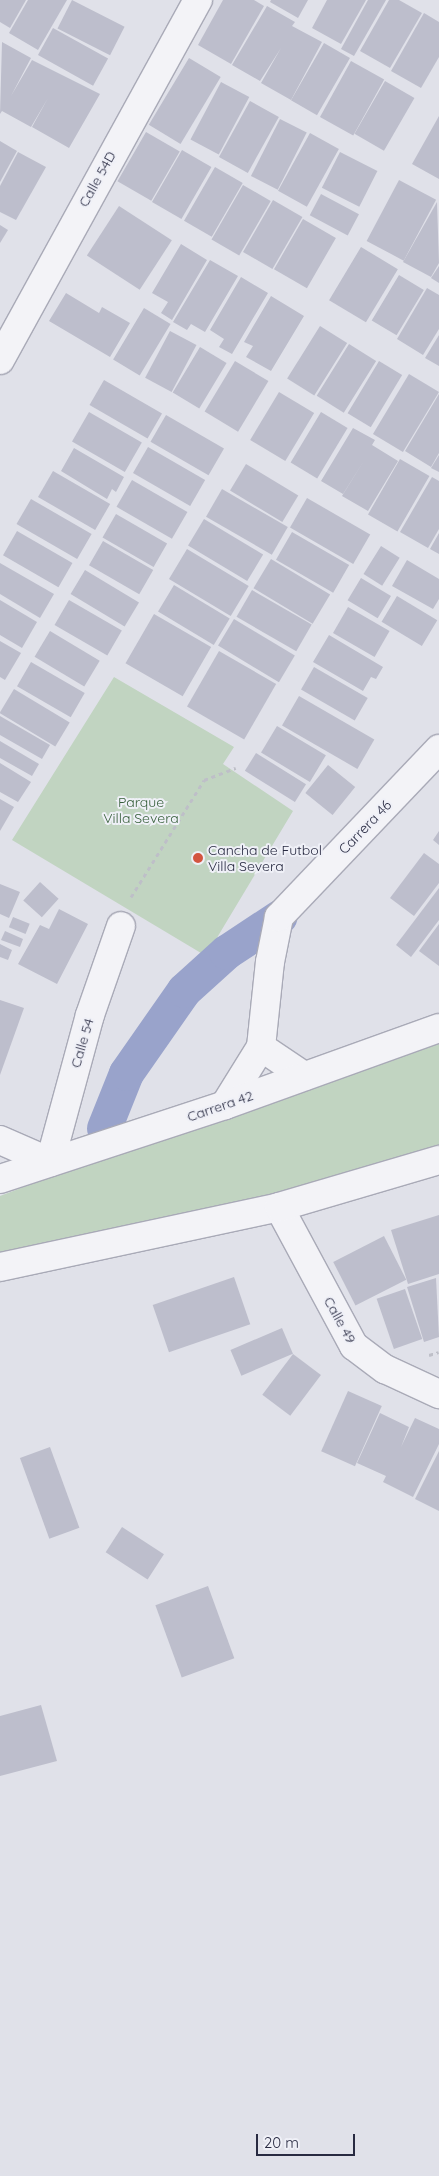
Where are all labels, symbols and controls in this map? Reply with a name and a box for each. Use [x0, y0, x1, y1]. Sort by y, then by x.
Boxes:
street label: Calle 54D [75, 148, 119, 210]
park label: Parque Villa Severa [103, 794, 179, 826]
street label: Carrera 46 [335, 797, 395, 857]
place label: Cancha de Futbol Villa Severa [208, 842, 322, 874]
marker: Cancha de Futbol Villa Severa [192, 852, 204, 864]
street label: Calle 54 [67, 1016, 97, 1070]
street label: Carrera 42 [185, 1087, 255, 1125]
street label: Calle 49 [320, 1294, 360, 1346]
scale bar [259, 2124, 358, 2156]
text: 20 m [264, 2133, 299, 2152]

